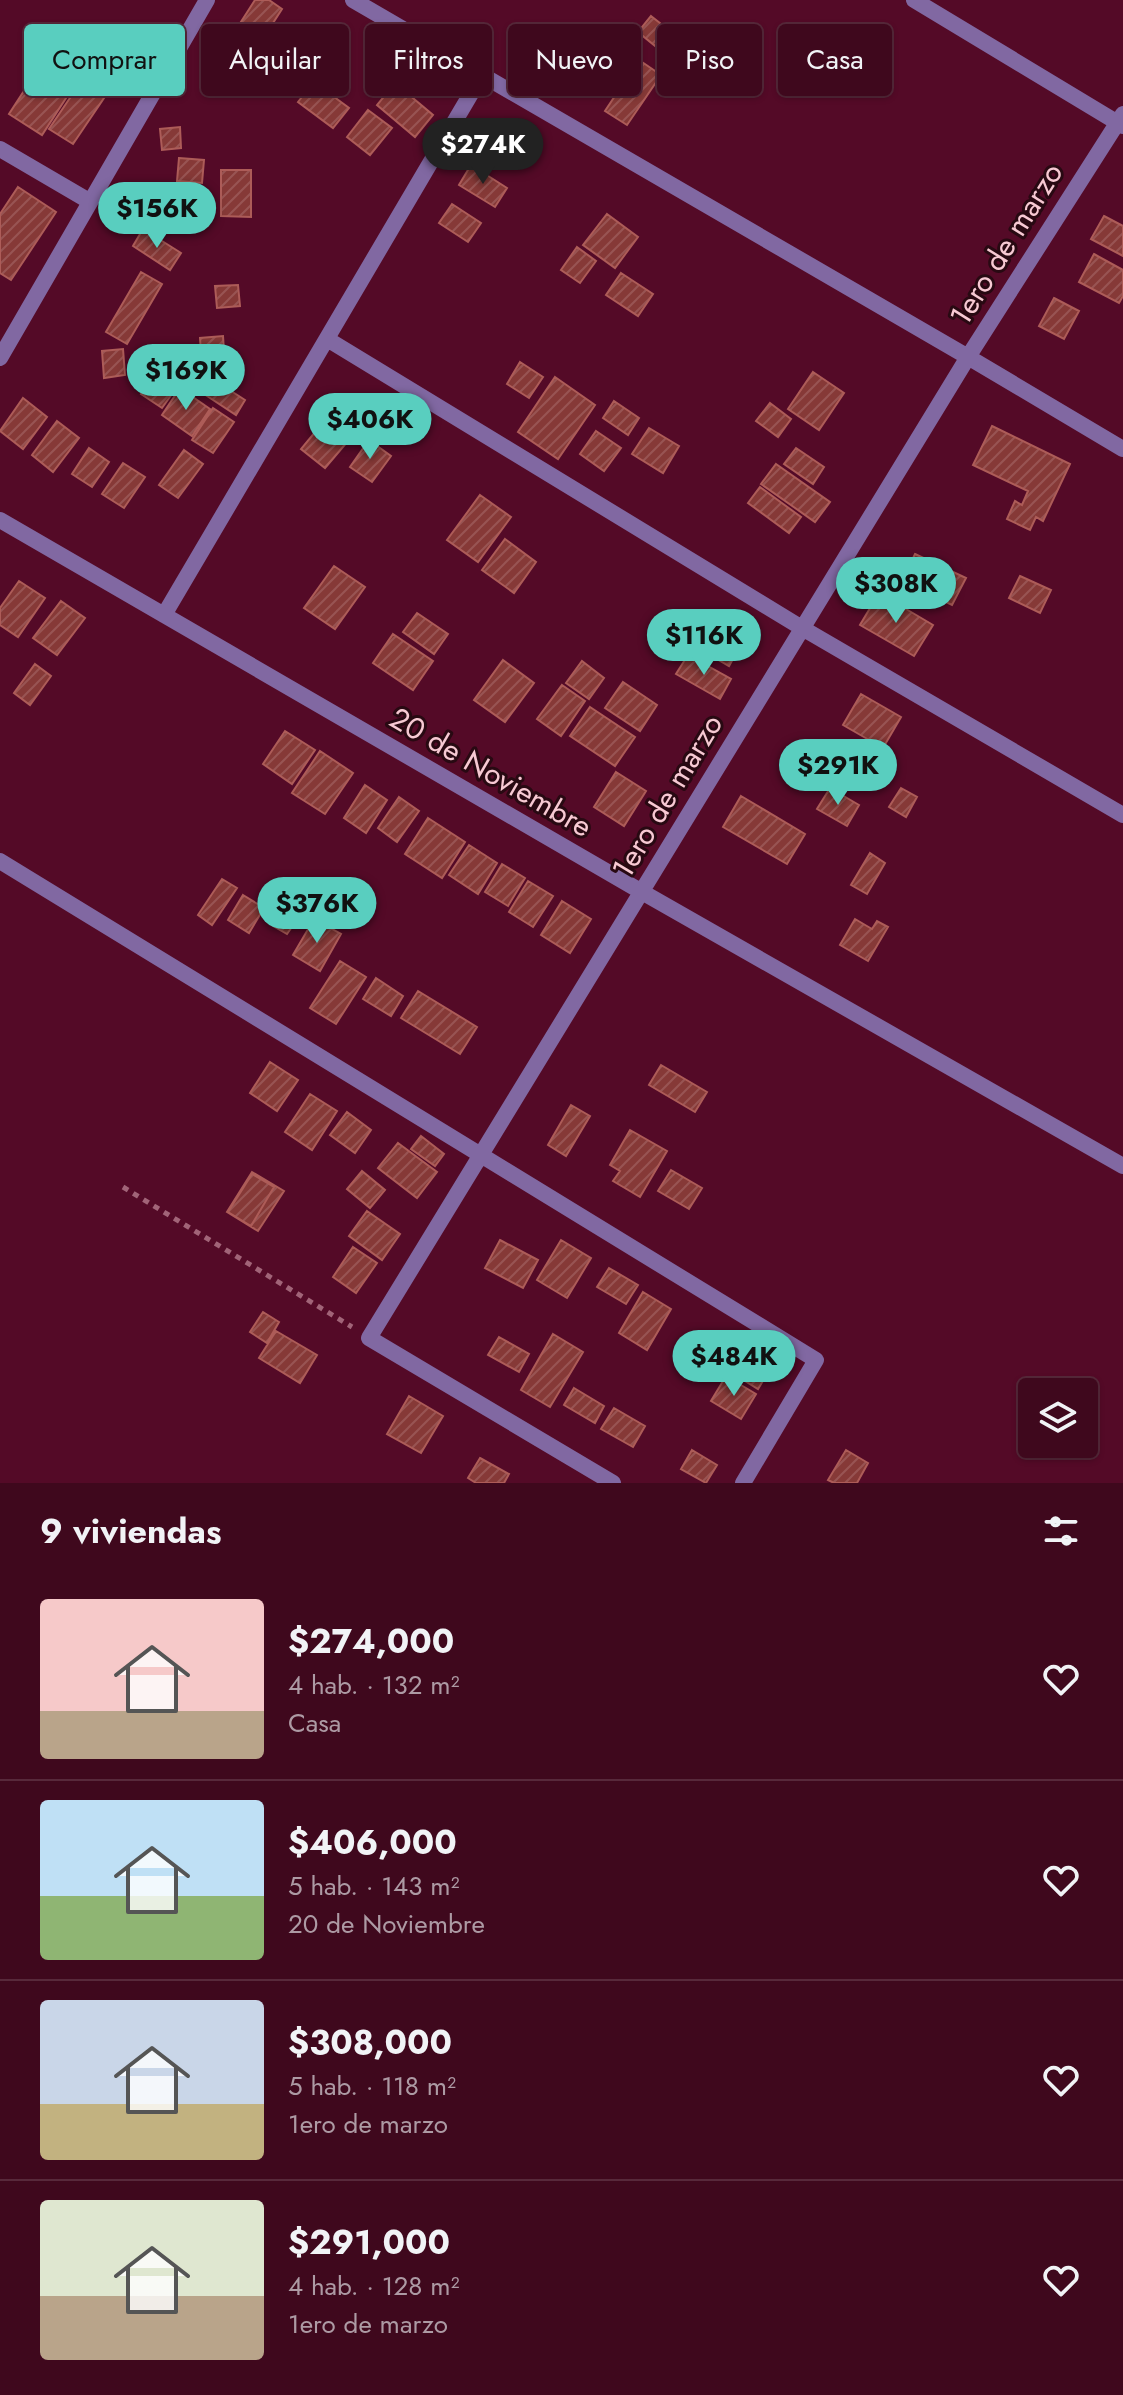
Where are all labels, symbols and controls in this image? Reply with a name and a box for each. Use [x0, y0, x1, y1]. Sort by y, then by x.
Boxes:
chip: Comprar [24, 24, 185, 96]
chip: Alquilar [201, 24, 349, 96]
chip: Filtros [365, 24, 492, 96]
chip: Nuevo [508, 24, 641, 96]
chip: Piso [657, 24, 762, 96]
chip: Casa [778, 24, 892, 96]
pin: $274K [427, 118, 539, 186]
text: $274K [440, 125, 526, 163]
street label: 1ero de marzo [939, 154, 1073, 334]
pin: $156K [101, 182, 213, 250]
text: $156K [116, 189, 198, 227]
pin: $169K [130, 344, 242, 412]
text: $169K [145, 351, 227, 389]
pin: $406K [314, 393, 426, 461]
text: $406K [326, 400, 414, 438]
pin: $308K [840, 557, 952, 625]
text: $308K [854, 564, 938, 602]
pin: $116K [648, 609, 760, 677]
text: $116K [665, 616, 743, 654]
street label: 20 de Noviembre [382, 697, 600, 847]
street label: 1ero de marzo [601, 706, 733, 886]
pin: $291K [782, 739, 894, 807]
text: $291K [797, 746, 879, 784]
pin: $376K [261, 877, 373, 945]
text: $376K [275, 884, 359, 922]
pin: $484K [678, 1330, 790, 1398]
text: $484K [691, 1337, 777, 1375]
map controls [1018, 1378, 1098, 1458]
button: layers [1018, 1378, 1098, 1458]
text: 9 viviendas [40, 1507, 221, 1556]
icon: filters [1039, 1509, 1083, 1553]
text: $274,000 [288, 1617, 454, 1666]
icon: home [104, 1631, 200, 1727]
icon: heart [1039, 1657, 1083, 1701]
text: 4 hab. · 132 m² [288, 1666, 460, 1704]
text: Casa [288, 1704, 341, 1742]
text: $406,000 [288, 1818, 457, 1867]
icon: home [104, 1832, 200, 1928]
icon: heart [1039, 1858, 1083, 1902]
text: 5 hab. · 143 m² [288, 1867, 459, 1905]
text: 20 de Noviembre [288, 1905, 485, 1943]
text: $308,000 [288, 2018, 452, 2067]
icon: home [104, 2032, 200, 2128]
icon: heart [1039, 2058, 1083, 2102]
text: 5 hab. · 118 m² [288, 2067, 456, 2105]
text: 1ero de marzo [288, 2105, 448, 2143]
text: $291,000 [288, 2218, 450, 2267]
icon: home [104, 2232, 200, 2328]
icon: heart [1039, 2258, 1083, 2302]
text: 4 hab. · 128 m² [288, 2267, 460, 2305]
text: 1ero de marzo [288, 2305, 448, 2343]

